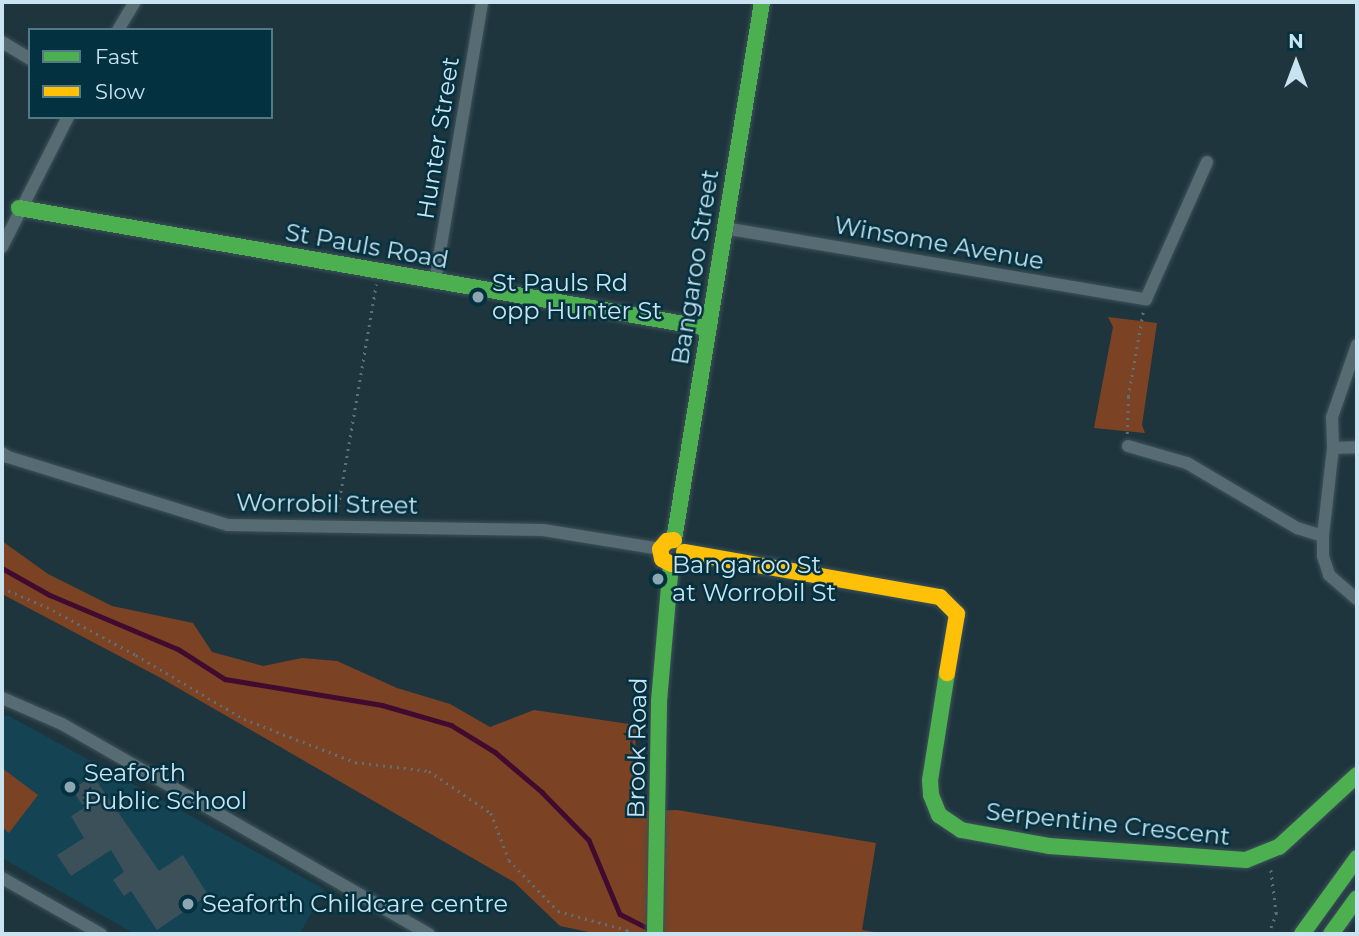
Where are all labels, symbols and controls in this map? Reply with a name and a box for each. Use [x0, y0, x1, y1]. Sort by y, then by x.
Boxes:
legend [28, 28, 273, 119]
north arrow [1261, 28, 1331, 98]
text: N [1288, 30, 1304, 53]
text: Fast [95, 44, 139, 69]
street label: Hunter Street [411, 55, 465, 221]
text: Slow [95, 79, 145, 104]
street label: Bangaroo Street [665, 167, 725, 367]
street label: Winsome Avenue [832, 210, 1046, 276]
street label: St Pauls Road [283, 217, 451, 275]
place label: St Pauls Rd opp Hunter St [492, 269, 662, 325]
marker: St Pauls Rd opp Hunter St [470, 289, 486, 305]
street label: Worrobil Street [236, 488, 418, 520]
place label: Bangaroo St at Worrobil St [672, 551, 836, 607]
marker: Bangaroo St at Worrobil St [650, 571, 666, 587]
street label: Brook Road [621, 677, 653, 819]
place label: Seaforth Public School [84, 759, 247, 815]
marker: Seaforth Public School [62, 779, 78, 795]
street label: Serpentine Crescent [985, 797, 1231, 851]
place label: Seaforth Childcare centre [202, 890, 508, 918]
marker: Seaforth Childcare centre [180, 896, 196, 912]

